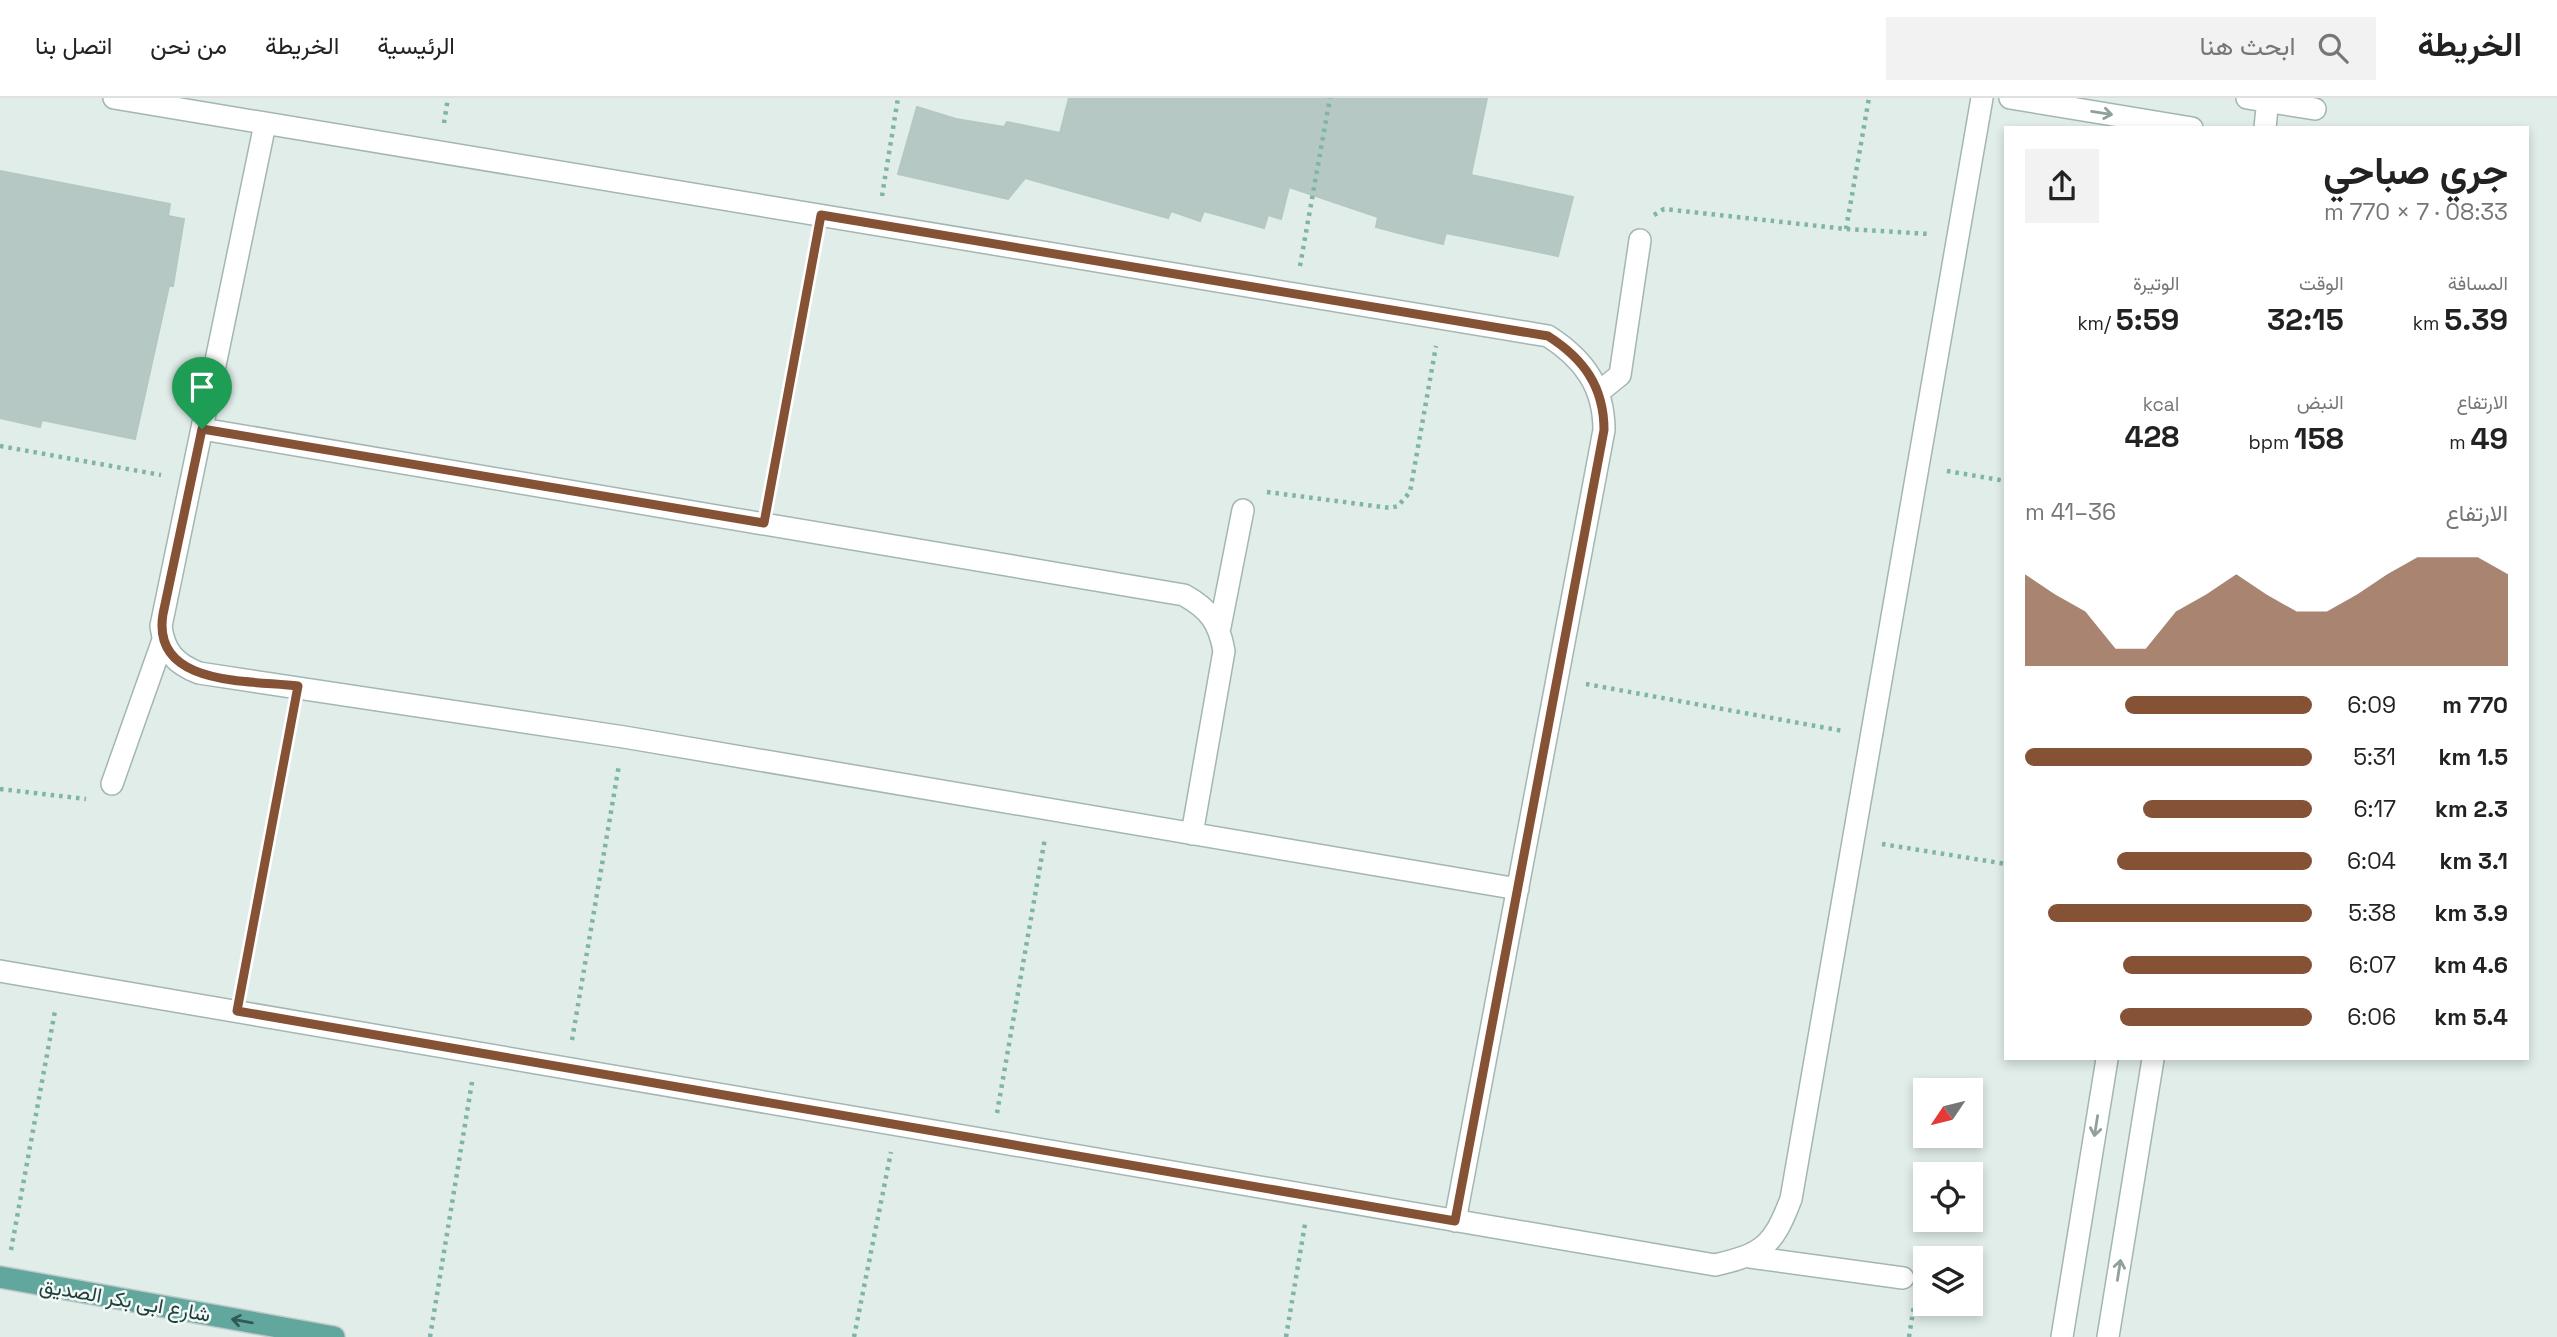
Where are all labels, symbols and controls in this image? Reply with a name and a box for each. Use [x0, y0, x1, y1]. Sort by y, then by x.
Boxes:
search box [1886, 17, 2376, 80]
text: الخريطة [2418, 24, 2522, 66]
text: ابحث هنا [2200, 29, 2296, 63]
icon: search [2314, 29, 2352, 67]
text: اتصل بنا [35, 30, 112, 61]
text: من نحن [150, 30, 227, 61]
text: الخريطة [265, 30, 339, 61]
text: الرئيسية [377, 30, 455, 61]
one-way arrow [2090, 107, 2113, 120]
text: جري صباحي [2323, 147, 2508, 195]
button: share [2025, 149, 2099, 223]
text: 08:33 · 7 × 770 m [2324, 197, 2508, 227]
text: الوتيرة [2133, 271, 2179, 296]
text: الوقت [2299, 271, 2344, 296]
text: المسافة [2448, 271, 2508, 296]
text: 5:59 [2116, 300, 2179, 339]
text: 32:15 [2267, 300, 2344, 339]
text: 5.39 [2444, 300, 2508, 339]
text: /km [2077, 311, 2116, 336]
text: km [2413, 311, 2444, 336]
pin [172, 357, 232, 429]
icon: arrive [183, 368, 221, 406]
text: النبض [2297, 390, 2344, 415]
text: الارتفاع [2456, 390, 2508, 415]
text: kcal [2143, 392, 2179, 417]
text: 428 [2124, 417, 2179, 456]
text: 158 [2294, 419, 2344, 458]
text: 49 [2470, 419, 2508, 458]
text: bpm [2248, 430, 2294, 455]
text: m [2449, 430, 2470, 455]
text: 36–41 m [2025, 497, 2116, 527]
text: الارتفاع [2446, 498, 2508, 528]
text: 6:09 [2347, 690, 2396, 720]
text: 770 m [2442, 690, 2508, 720]
text: 5:31 [2353, 742, 2396, 772]
text: 1.5 km [2438, 742, 2508, 772]
text: 6:17 [2354, 794, 2396, 824]
text: 2.3 km [2435, 794, 2508, 824]
text: 6:04 [2347, 846, 2396, 876]
text: 3.1 km [2439, 846, 2508, 876]
text: 5:38 [2348, 898, 2396, 928]
text: 3.9 km [2435, 898, 2508, 928]
text: 6:07 [2349, 950, 2396, 980]
text: 4.6 km [2434, 950, 2508, 980]
text: 6:06 [2347, 1002, 2396, 1032]
text: 5.4 km [2434, 1002, 2508, 1032]
north arrow [1913, 1078, 1983, 1148]
map controls [1913, 1078, 1983, 1316]
one-way arrow [2089, 1114, 2102, 1137]
button: locate [1913, 1162, 1983, 1232]
button: layers [1913, 1246, 1983, 1316]
one-way arrow [2113, 1259, 2126, 1282]
street label: شارع ابى بكر الصديق [37, 1271, 213, 1329]
one-way arrow [231, 1313, 254, 1327]

